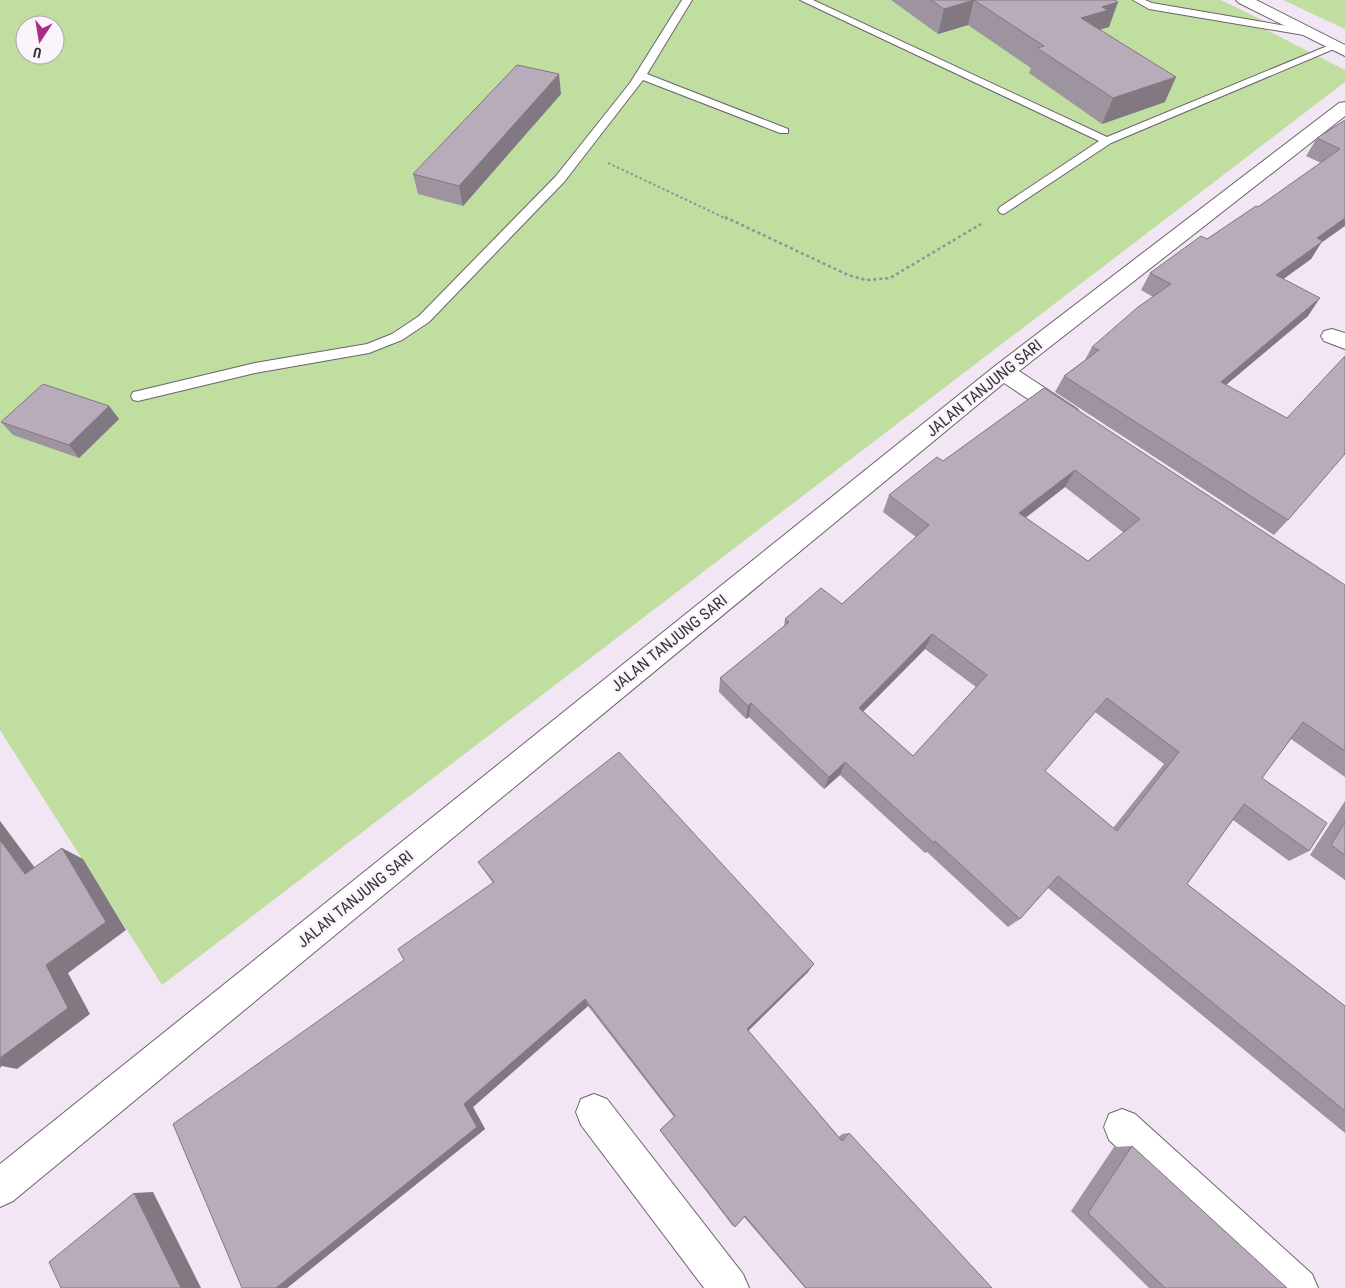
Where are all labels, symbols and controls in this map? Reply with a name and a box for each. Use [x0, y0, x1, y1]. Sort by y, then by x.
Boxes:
north arrow [15, 15, 65, 65]
text: U [32, 44, 43, 61]
street label: JALAN TANJUNG SARI [922, 335, 1046, 441]
street label: JALAN TANJUNG SARI [607, 590, 731, 696]
street label: JALAN TANJUNG SARI [293, 846, 417, 952]

